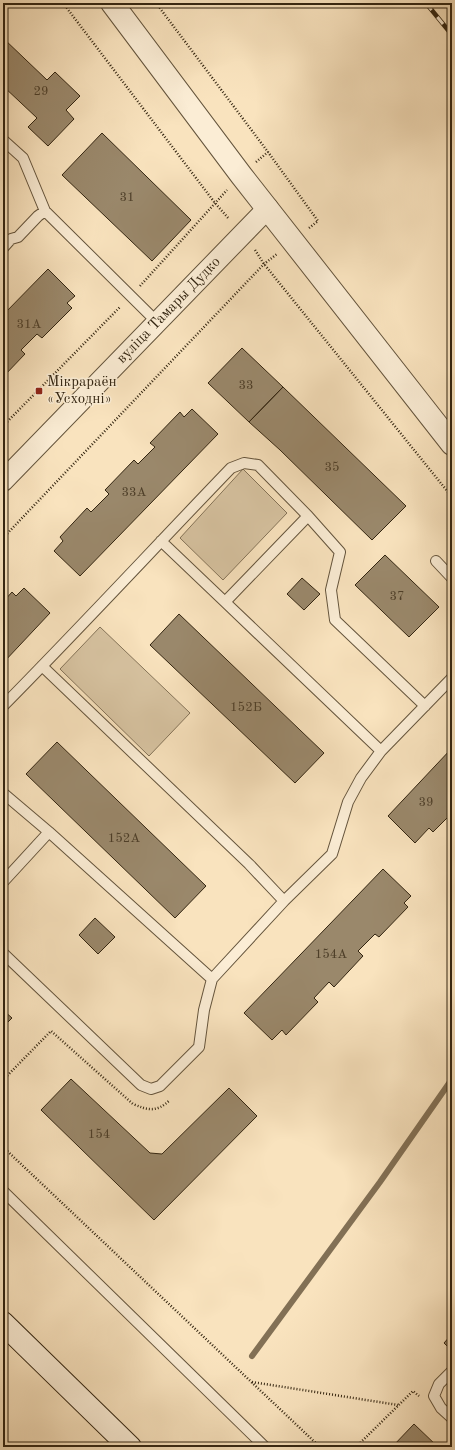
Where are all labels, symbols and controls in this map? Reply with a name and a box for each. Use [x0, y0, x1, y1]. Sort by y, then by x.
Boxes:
house number: 29 [33, 85, 49, 98]
house number: 31 [119, 191, 135, 204]
street label: вуліца Тамары Дудко [114, 254, 224, 366]
house number: 31А [16, 318, 42, 331]
place label: Мікрараён «Усходні» [47, 375, 117, 407]
house number: 33 [238, 379, 254, 392]
marker: Мікрараён «Усходні» [34, 386, 44, 396]
house number: 35 [324, 461, 340, 474]
house number: 33А [121, 486, 147, 499]
house number: 37 [389, 590, 405, 603]
house number: 152Б [230, 701, 262, 714]
house number: 39 [418, 796, 434, 809]
house number: 152А [108, 832, 140, 845]
house number: 154А [315, 948, 347, 961]
house number: 154 [88, 1128, 110, 1141]

